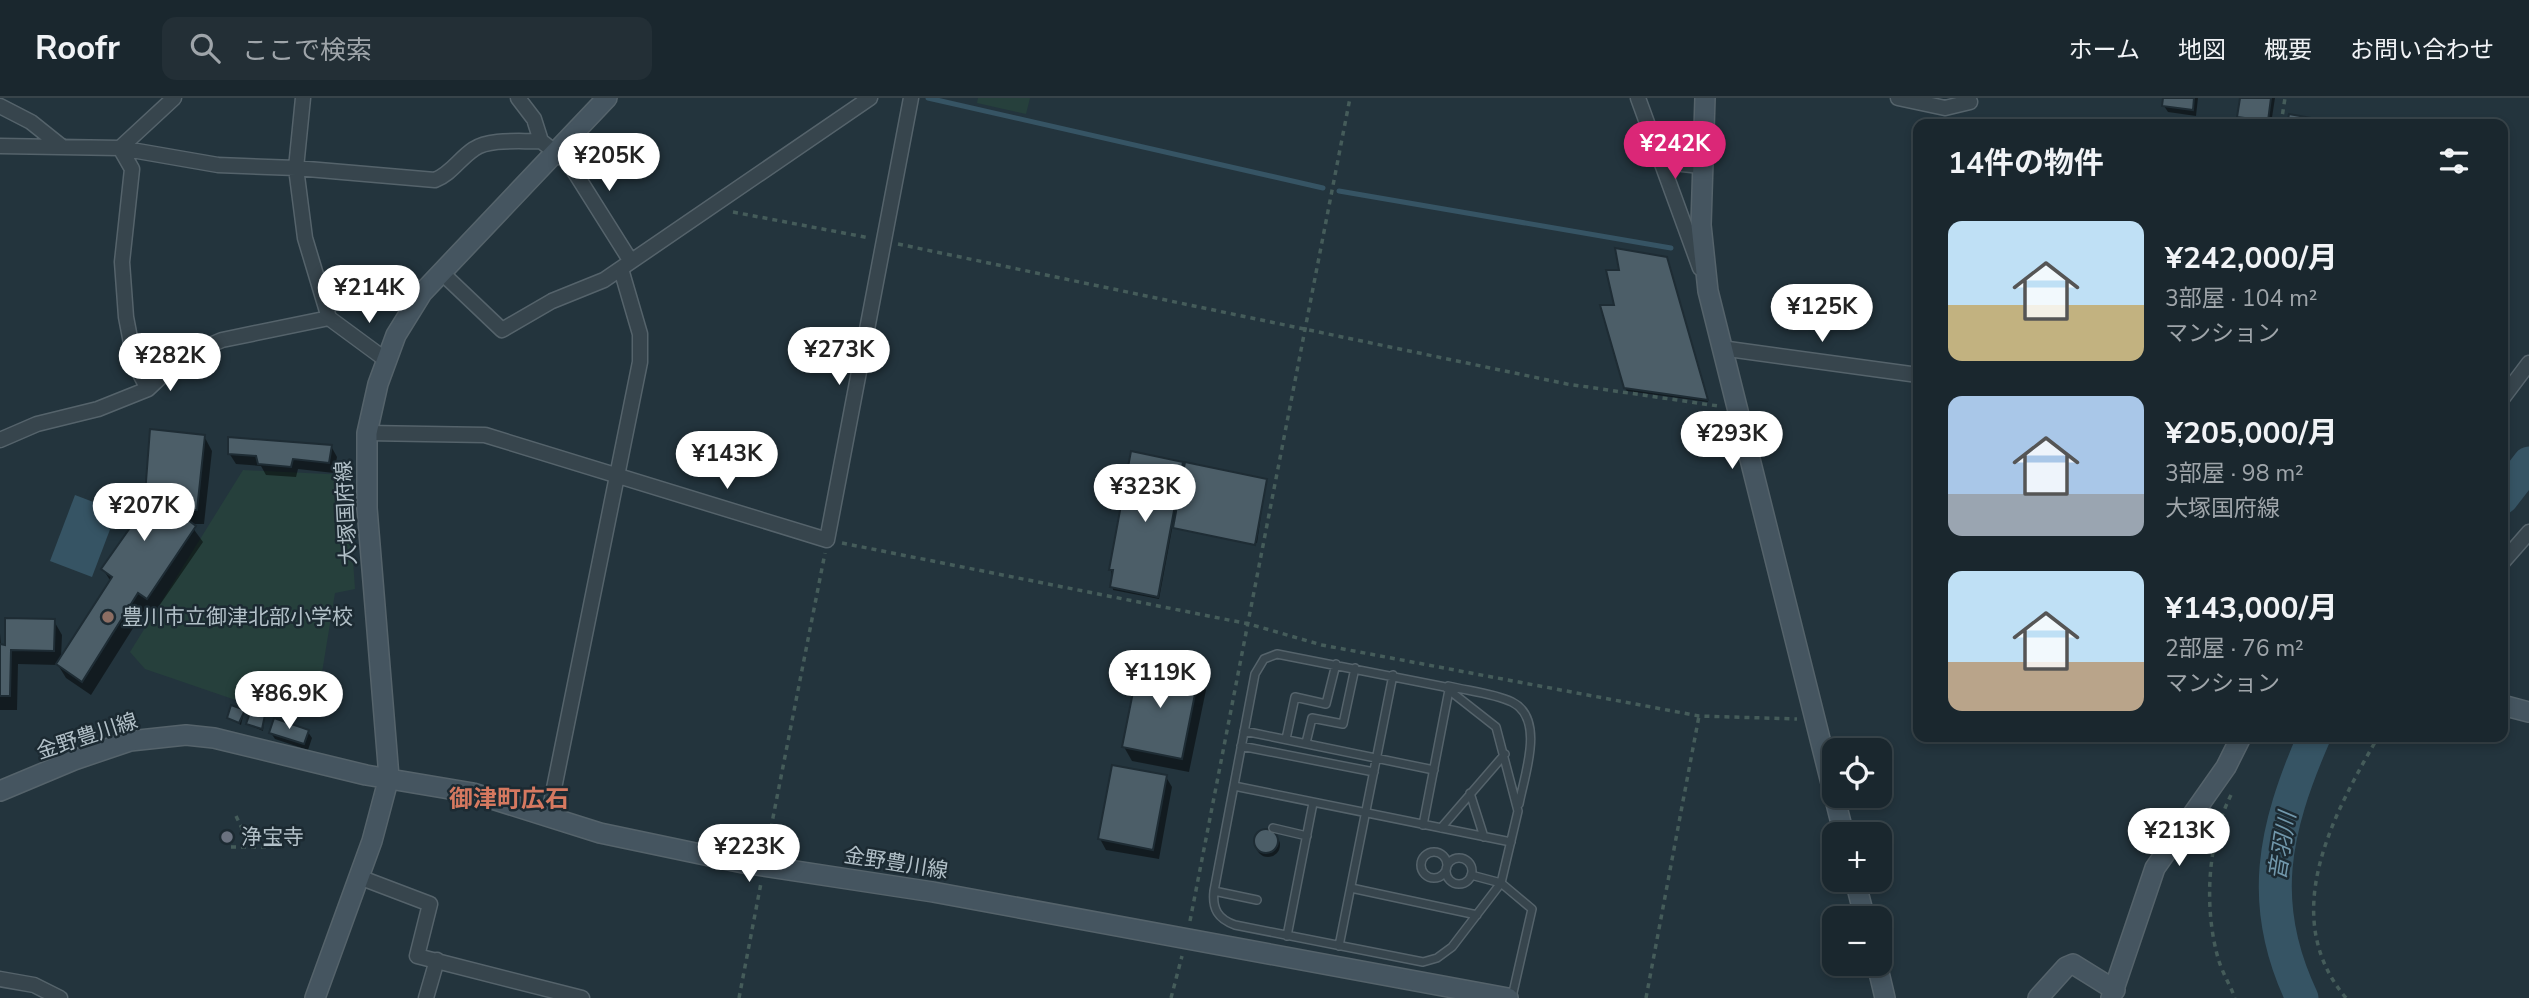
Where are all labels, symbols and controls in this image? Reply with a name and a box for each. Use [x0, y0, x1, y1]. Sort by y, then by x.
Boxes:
search box [162, 17, 652, 80]
text: Roofr [35, 26, 120, 71]
icon: search [186, 29, 224, 67]
text: ここで検索 [242, 33, 372, 68]
text: ホーム [2069, 34, 2140, 66]
text: 地図 [2178, 34, 2226, 66]
text: 概要 [2264, 34, 2312, 66]
text: お問い合わせ [2350, 34, 2494, 66]
pin: ¥242K [1626, 122, 1724, 181]
text: ¥242K [1640, 128, 1710, 159]
pin: ¥205K [560, 134, 658, 193]
text: ¥205K [574, 140, 644, 171]
icon: filters [2435, 142, 2473, 180]
text: 14件の物件 [1948, 143, 2104, 184]
text: ¥242,000/月 [2165, 238, 2338, 279]
icon: home [2004, 249, 2088, 333]
pin: ¥214K [320, 266, 418, 325]
text: ¥214K [334, 272, 404, 303]
text: 3部屋 · 104 m² [2165, 283, 2318, 314]
pin: ¥125K [1773, 285, 1871, 344]
text: ¥125K [1787, 291, 1857, 322]
text: マンション [2165, 318, 2280, 349]
pin: ¥273K [790, 328, 888, 387]
pin: ¥282K [121, 334, 219, 393]
text: ¥273K [804, 334, 874, 365]
text: ¥282K [135, 340, 205, 371]
pin: ¥293K [1683, 412, 1781, 471]
text: ¥205,000/月 [2165, 413, 2338, 454]
text: ¥293K [1697, 418, 1767, 449]
icon: home [2004, 424, 2088, 508]
pin: ¥143K [678, 432, 776, 491]
text: ¥143K [692, 438, 762, 469]
text: 3部屋 · 98 m² [2165, 458, 2304, 489]
street label: 大塚国府線 [329, 460, 363, 566]
pin: ¥323K [1096, 464, 1194, 524]
text: ¥323K [1110, 471, 1180, 502]
pin: ¥207K [95, 484, 193, 543]
text: ¥207K [109, 490, 179, 521]
text: 大塚国府線 [2165, 493, 2280, 524]
text: ¥143,000/月 [2165, 588, 2338, 629]
icon: home [2004, 599, 2088, 683]
place label: 豊川市立御津北部小学校 [122, 603, 353, 631]
marker: 豊川市立御津北部小学校 [100, 609, 116, 625]
text: 2部屋 · 76 m² [2165, 633, 2304, 664]
pin: ¥119K [1111, 650, 1209, 710]
text: ¥119K [1125, 657, 1195, 688]
text: マンション [2165, 668, 2280, 699]
pin: ¥86.9K [232, 672, 346, 731]
text: ¥86.9K [251, 678, 327, 709]
street label: 金野豊川線 [33, 706, 141, 766]
map controls [1822, 738, 1892, 976]
button: locate [1822, 738, 1892, 808]
district label: 御津町広石 [449, 783, 569, 815]
water label: 音羽川 [2262, 807, 2304, 883]
pin: ¥213K [2130, 808, 2228, 868]
text: ¥213K [2144, 815, 2214, 846]
button: + [1822, 822, 1892, 892]
place label: 浄宝寺 [241, 823, 304, 851]
pin: ¥223K [700, 824, 798, 884]
marker: 浄宝寺 [219, 829, 235, 845]
text: ¥223K [714, 831, 784, 862]
street label: 金野豊川線 [842, 841, 950, 885]
button: − [1822, 906, 1892, 976]

